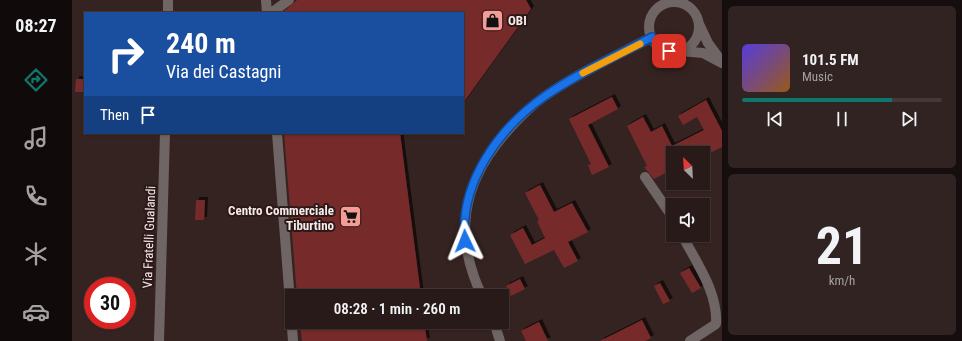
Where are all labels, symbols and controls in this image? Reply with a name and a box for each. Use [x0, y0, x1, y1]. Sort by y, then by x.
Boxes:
shop icon: OBI [480, 7, 506, 33]
place label: OBI [508, 13, 527, 28]
text: 08:27 [15, 15, 57, 36]
text: 240 m [166, 27, 236, 60]
icon: right [100, 28, 152, 80]
pin [652, 34, 686, 68]
icon: arrive [658, 40, 680, 62]
text: 101.5 FM [802, 51, 859, 69]
text: Via dei Castagni [166, 61, 281, 82]
icon: directions [22, 66, 50, 94]
text: Music [802, 69, 833, 84]
icon: arrive [137, 104, 159, 126]
text: Then [100, 106, 129, 124]
icon: previous [764, 108, 786, 130]
icon: pause [831, 108, 853, 130]
icon: next [898, 108, 920, 130]
icon: music [22, 124, 50, 152]
north arrow [666, 146, 710, 190]
map controls [666, 146, 710, 242]
icon: phone [22, 182, 50, 210]
street label: Via Fratelli Gualandi [140, 186, 158, 288]
button: sound [666, 198, 710, 242]
place label: Centro Commerciale Tiburtino [228, 203, 335, 233]
supermarket icon: Centro Commerciale Tiburtino [337, 204, 363, 230]
text: 21 [816, 216, 868, 277]
position arrow [444, 220, 486, 262]
icon: climate [22, 240, 50, 268]
text: km/h [829, 273, 855, 288]
speed limit sign: 30 [84, 277, 136, 329]
icon: car [22, 298, 50, 326]
text: 08:28 · 1 min · 260 m [334, 300, 460, 318]

